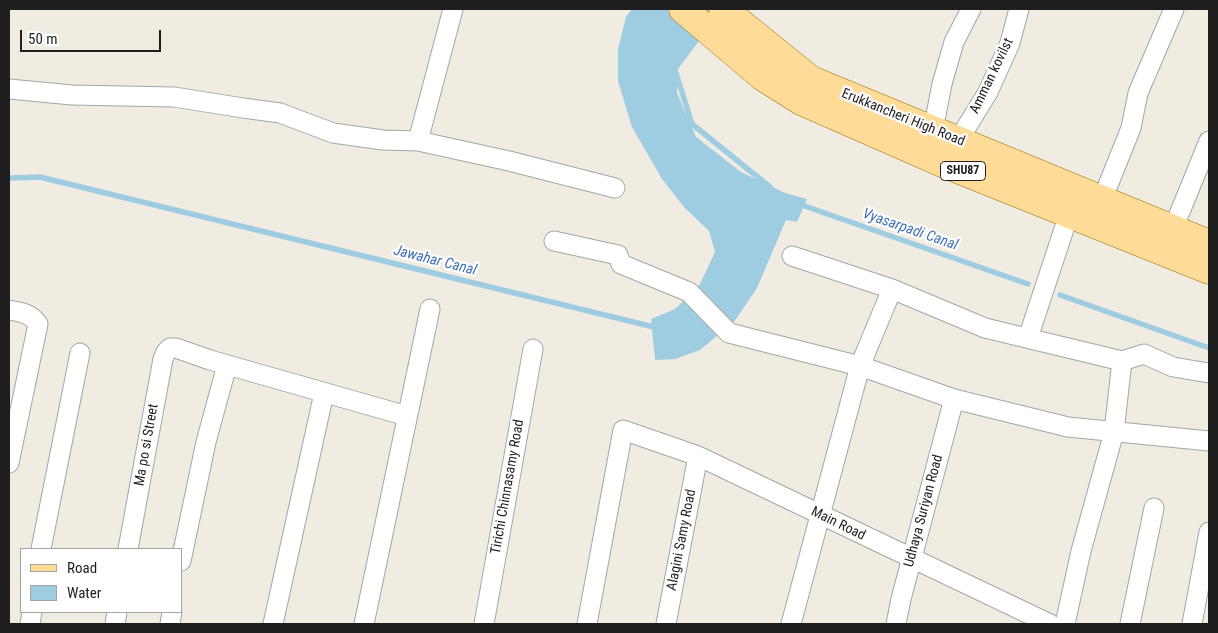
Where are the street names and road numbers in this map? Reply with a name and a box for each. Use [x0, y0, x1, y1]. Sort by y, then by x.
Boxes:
street label: Amman kovilst [966, 35, 1018, 117]
street label: Erukkancheri High Road [839, 86, 967, 150]
road number: SHU87 [940, 162, 986, 180]
street label: Ma po si Street [131, 403, 163, 487]
street label: Tirichi Chinnasamy Road [488, 418, 528, 556]
street label: Udhaya Suriyan Road [901, 453, 947, 569]
street label: Alagini Samy Road [664, 488, 700, 592]
street label: Main Road [808, 504, 868, 544]

